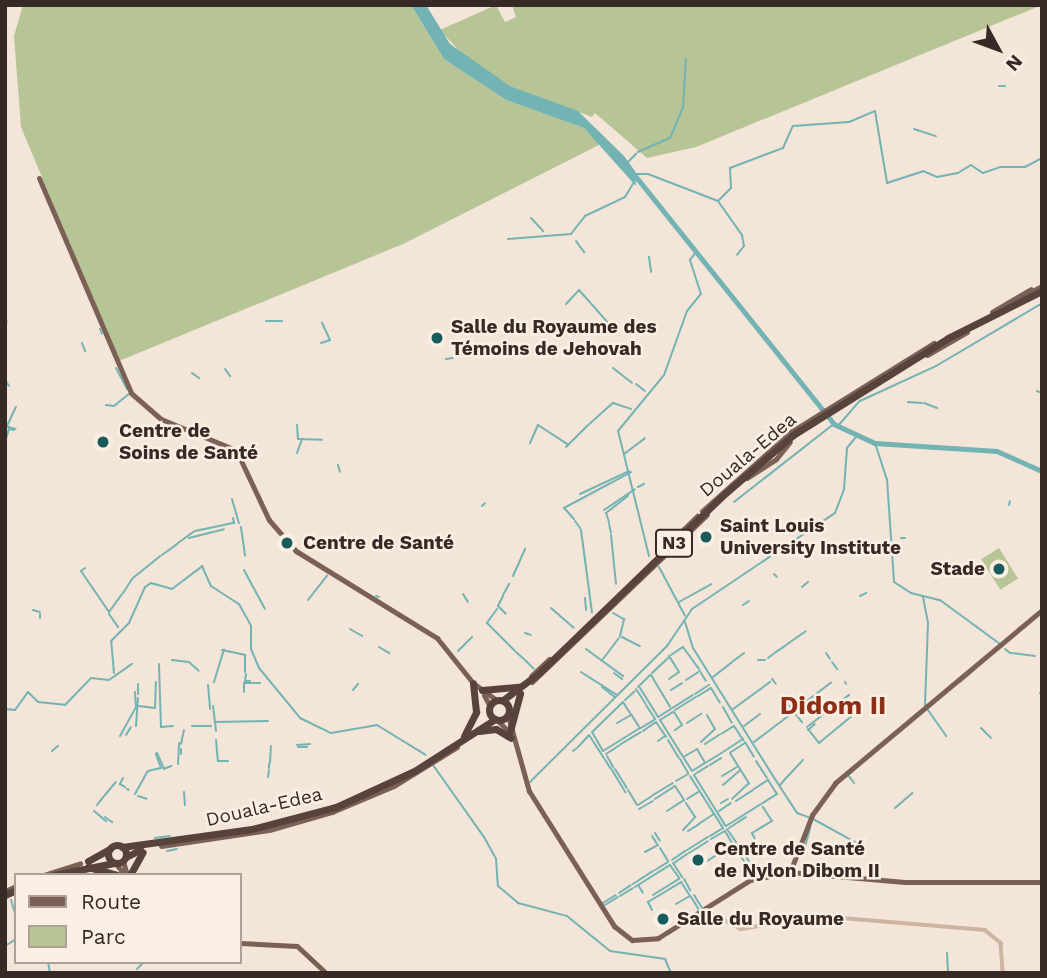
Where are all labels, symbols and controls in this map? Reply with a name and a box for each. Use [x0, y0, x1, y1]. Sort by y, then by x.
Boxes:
north arrow [963, 14, 1033, 84]
text: N [1001, 50, 1028, 76]
place label: Salle du Royaume des Témoins de Jehovah [451, 316, 657, 360]
marker: Salle du Royaume des Témoins de Jehovah [429, 330, 445, 346]
street label: Douala-Edea [695, 408, 801, 502]
place label: Centre de Soins de Santé [119, 420, 258, 464]
marker: Centre de Soins de Santé [93, 432, 113, 452]
place label: Saint Louis University Institute [720, 515, 901, 559]
road number: N3 [655, 528, 693, 558]
marker: Saint Louis University Institute [698, 529, 714, 545]
place label: Centre de Santé [303, 532, 454, 554]
marker: Centre de Santé [277, 533, 297, 553]
place label: Stade [930, 558, 985, 580]
marker: Stade [991, 561, 1007, 577]
district label: Didom II [780, 690, 886, 722]
street label: Douala-Edea [204, 783, 324, 831]
place label: Centre de Santé de Nylon Dibom II [714, 838, 880, 882]
marker: Centre de Santé de Nylon Dibom II [688, 850, 708, 870]
legend [14, 873, 242, 964]
text: Route [81, 889, 141, 914]
place label: Salle du Royaume [677, 908, 844, 930]
marker: Salle du Royaume [655, 911, 671, 927]
text: Parc [81, 924, 126, 949]

